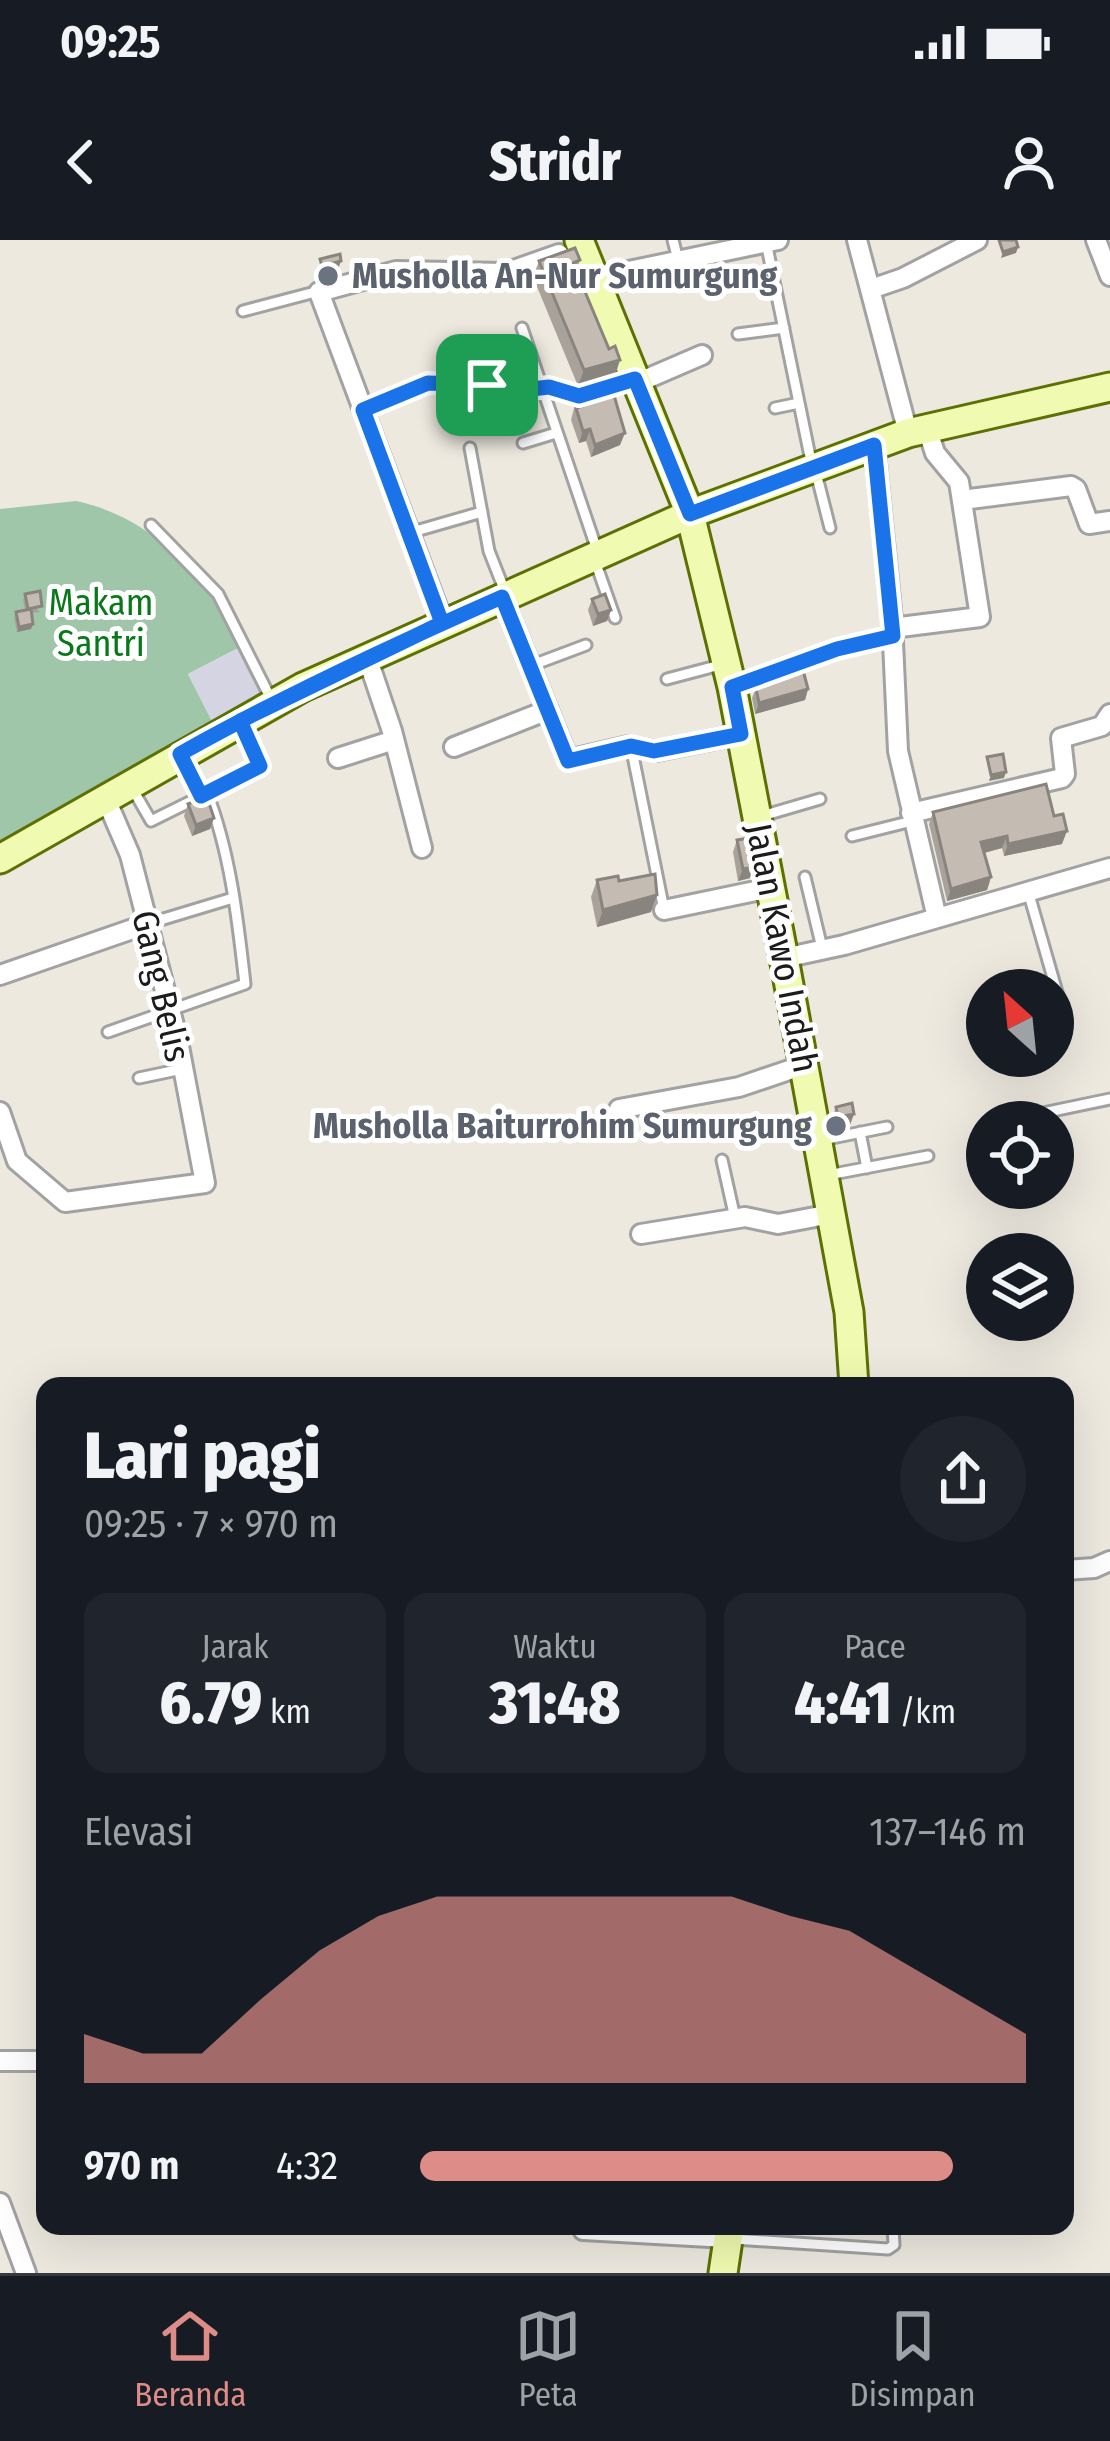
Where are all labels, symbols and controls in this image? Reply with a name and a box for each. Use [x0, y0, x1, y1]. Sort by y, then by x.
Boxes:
text: 09:25 [60, 15, 161, 69]
icon: back [48, 129, 114, 195]
icon: person [996, 129, 1062, 195]
text: Stridr [489, 130, 621, 194]
place label: Musholla An-Nur Sumurgung [352, 254, 778, 298]
marker: Musholla An-Nur Sumurgung [315, 263, 341, 289]
pin [436, 334, 538, 436]
icon: arrive [454, 352, 520, 418]
park label: Makam Santri [49, 581, 153, 666]
street label: Jalan Kawo Indah [736, 820, 828, 1076]
street label: Gang Belis [122, 906, 200, 1066]
north arrow [966, 969, 1074, 1077]
map controls [966, 969, 1074, 1341]
button: locate [966, 1101, 1074, 1209]
place label: Musholla Baiturrohim Sumurgung [313, 1104, 812, 1148]
marker: Musholla Baiturrohim Sumurgung [823, 1113, 849, 1139]
button: layers [966, 1233, 1074, 1341]
text: Lari pagi [84, 1416, 321, 1495]
button: share [900, 1416, 1026, 1542]
text: 09:25 · 7 × 970 m [84, 1501, 338, 1547]
text: Jarak [201, 1627, 269, 1667]
text: Waktu [513, 1627, 597, 1667]
text: Pace [844, 1627, 906, 1667]
text: 6.79 [159, 1667, 262, 1739]
text: 31:48 [490, 1667, 620, 1739]
text: 4:41 [794, 1667, 892, 1739]
text: km [262, 1692, 311, 1732]
text: /km [892, 1692, 956, 1732]
text: Elevasi [84, 1809, 193, 1855]
text: 137–146 m [869, 1809, 1026, 1855]
text: 970 m [84, 2143, 179, 2189]
text: 4:32 [276, 2143, 338, 2189]
tab: Beranda [134, 2303, 247, 2415]
tab: Peta [515, 2303, 581, 2415]
tab: Disimpan [850, 2303, 976, 2415]

